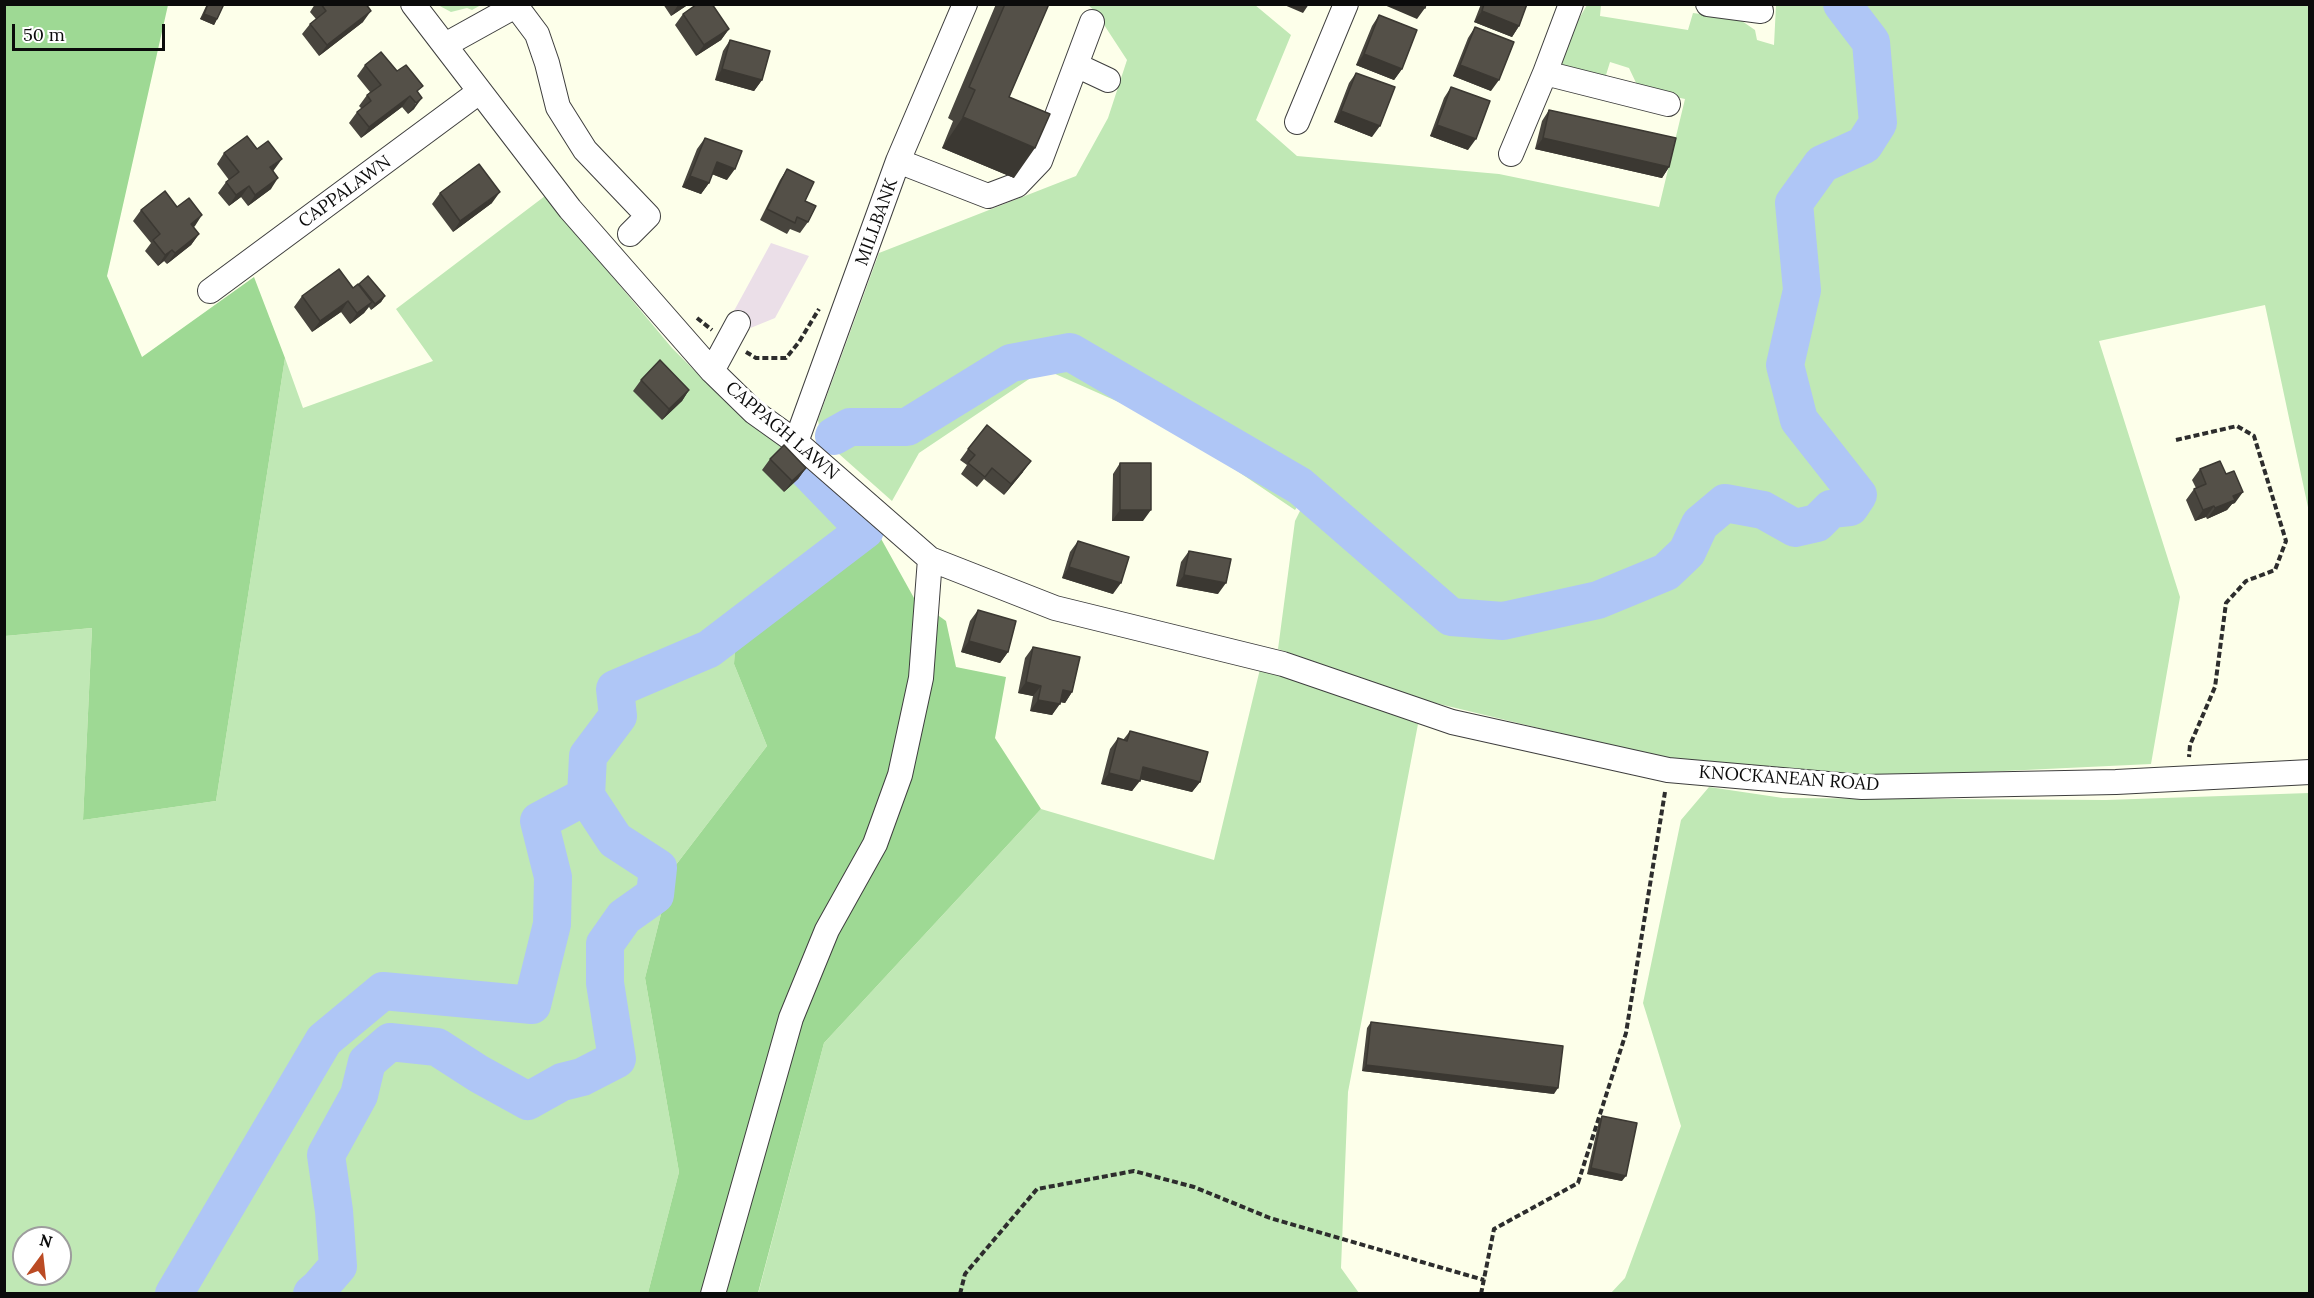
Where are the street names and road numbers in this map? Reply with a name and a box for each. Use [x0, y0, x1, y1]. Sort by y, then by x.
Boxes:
street label: CAPPALAWN [295, 151, 395, 233]
street label: MILLBANK [851, 175, 903, 269]
street label: CAPPAGH LAWN [721, 377, 843, 485]
street label: KNOCKANEAN ROAD [1698, 762, 1880, 796]

